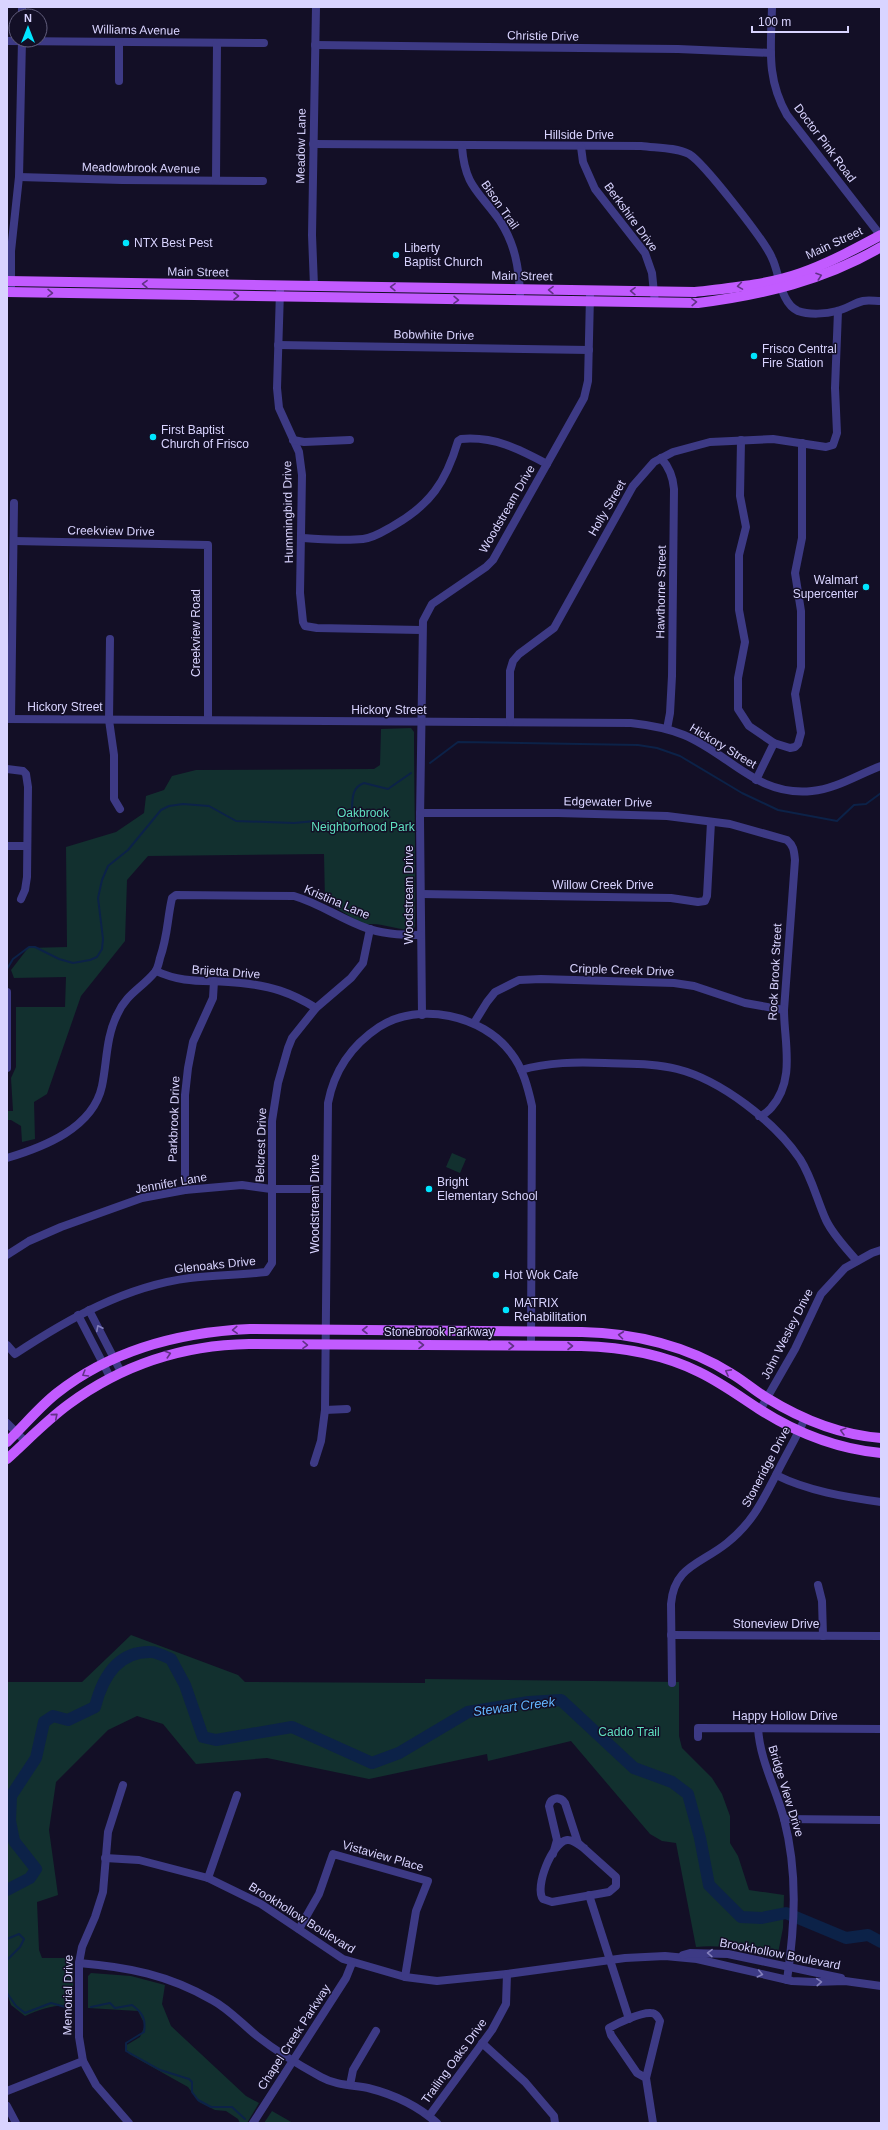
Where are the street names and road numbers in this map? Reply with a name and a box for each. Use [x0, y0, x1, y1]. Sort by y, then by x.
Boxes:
street label: Williams Avenue [92, 22, 180, 38]
street label: Christie Drive [507, 28, 579, 44]
street label: Doctor Pink Road [791, 101, 859, 185]
street label: Meadow Lane [293, 108, 309, 184]
street label: Hillside Drive [544, 128, 614, 142]
street label: Meadowbrook Avenue [82, 160, 201, 176]
street label: Bison Trail [478, 178, 522, 232]
street label: Berkshire Drive [601, 180, 661, 255]
street label: Main Street [803, 223, 865, 262]
street label: Main Street [167, 264, 229, 280]
street label: Main Street [491, 268, 553, 284]
street label: Bobwhite Drive [394, 327, 475, 343]
street label: Hummingbird Drive [280, 460, 296, 563]
street label: Woodstream Drive [476, 462, 538, 555]
street label: Holly Street [585, 477, 629, 538]
street label: Creekview Drive [67, 523, 155, 539]
street label: Hawthorne Street [653, 545, 669, 639]
street label: Creekview Road [189, 589, 203, 677]
street label: Hickory Street [27, 700, 103, 714]
street label: Hickory Street [351, 703, 427, 717]
street label: Hickory Street [687, 721, 759, 772]
street label: Edgewater Drive [564, 794, 653, 810]
street label: Woodstream Drive [402, 845, 416, 945]
street label: Willow Creek Drive [552, 878, 654, 892]
street label: Kristina Lane [302, 882, 372, 922]
street label: Rock Brook Street [765, 922, 785, 1021]
street label: Cripple Creek Drive [569, 961, 675, 979]
street label: Brijetta Drive [191, 963, 261, 981]
street label: Parkbrook Drive [166, 1075, 183, 1162]
street label: Belcrest Drive [253, 1107, 269, 1183]
street label: Woodstream Drive [308, 1154, 322, 1254]
street label: Jennifer Lane [134, 1170, 208, 1196]
street label: Glenoaks Drive [173, 1254, 257, 1276]
street label: John Wesley Drive [758, 1286, 816, 1382]
street label: Stonebrook Parkway [384, 1325, 494, 1339]
street label: Stoneridge Drive [739, 1424, 793, 1510]
street label: Stoneview Drive [733, 1617, 820, 1631]
street label: Happy Hollow Drive [732, 1709, 838, 1723]
street label: Bridge View Drive [765, 1743, 807, 1839]
street label: Vistaview Place [341, 1838, 426, 1874]
street label: Brookhollow Boulevard [246, 1880, 358, 1956]
street label: Brookhollow Boulevard [718, 1935, 842, 1973]
street label: Memorial Drive [60, 1954, 76, 2035]
street label: Chapel Creek Parkway [255, 1982, 333, 2092]
street label: Trailing Oaks Drive [418, 2016, 490, 2106]

